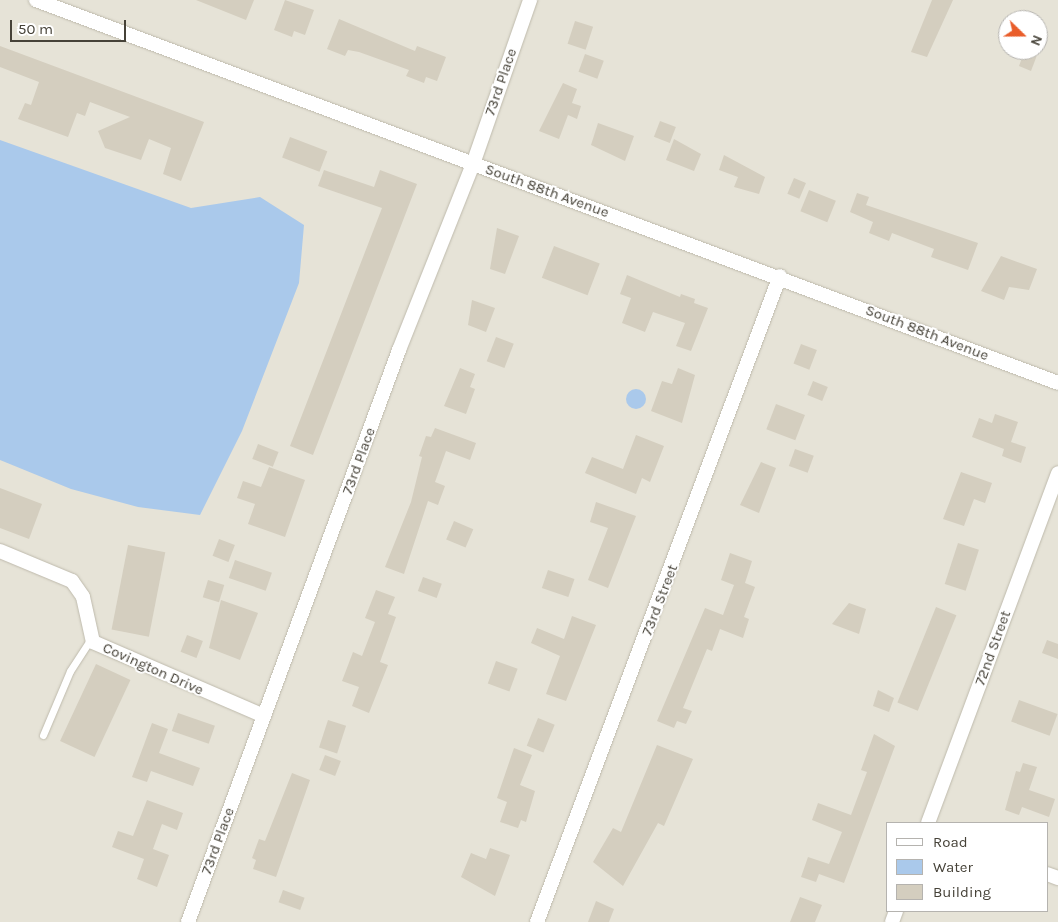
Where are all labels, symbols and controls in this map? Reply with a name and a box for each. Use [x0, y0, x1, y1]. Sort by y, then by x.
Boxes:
scale bar [12, 10, 129, 42]
north arrow [998, 10, 1048, 60]
text: 50 m [18, 20, 53, 38]
text: N [1027, 33, 1046, 48]
street label: 73rd Place [481, 46, 521, 118]
street label: South 88th Avenue [483, 160, 611, 222]
street label: South 88th Avenue [863, 301, 991, 365]
street label: 73rd Place [339, 425, 379, 497]
street label: 73rd Street [638, 562, 682, 638]
street label: 72nd Street [971, 608, 1015, 688]
street label: Covington Drive [100, 639, 206, 699]
street label: 73rd Place [198, 805, 238, 877]
legend [886, 822, 1048, 912]
text: Road [933, 833, 968, 851]
text: Water [933, 858, 973, 876]
text: Building [933, 883, 991, 901]

